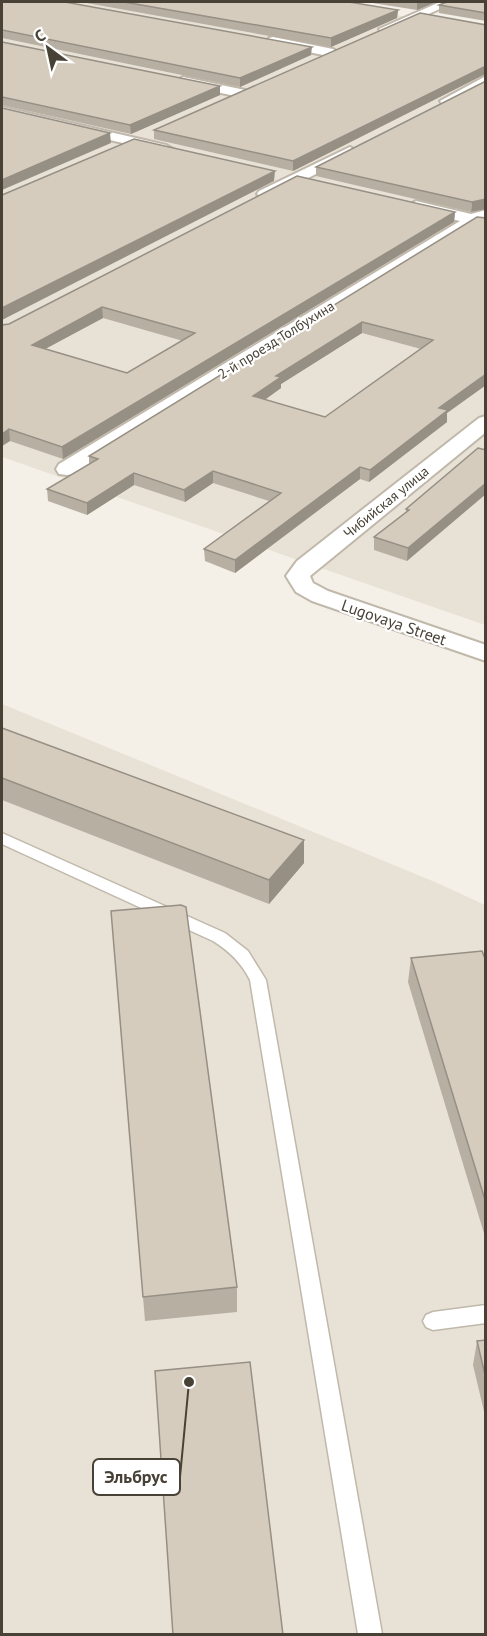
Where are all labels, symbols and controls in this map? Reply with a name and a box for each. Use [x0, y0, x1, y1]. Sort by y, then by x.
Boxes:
north arrow [18, 18, 78, 78]
text: С [31, 25, 49, 46]
street label: 2-й проезд Толбухина [214, 297, 338, 383]
street label: Чибийская улица [340, 462, 432, 542]
street label: Lugovaya Street [339, 595, 450, 650]
callout: Эльбрус [93, 1459, 180, 1495]
text: Эльбрус [104, 1465, 168, 1488]

